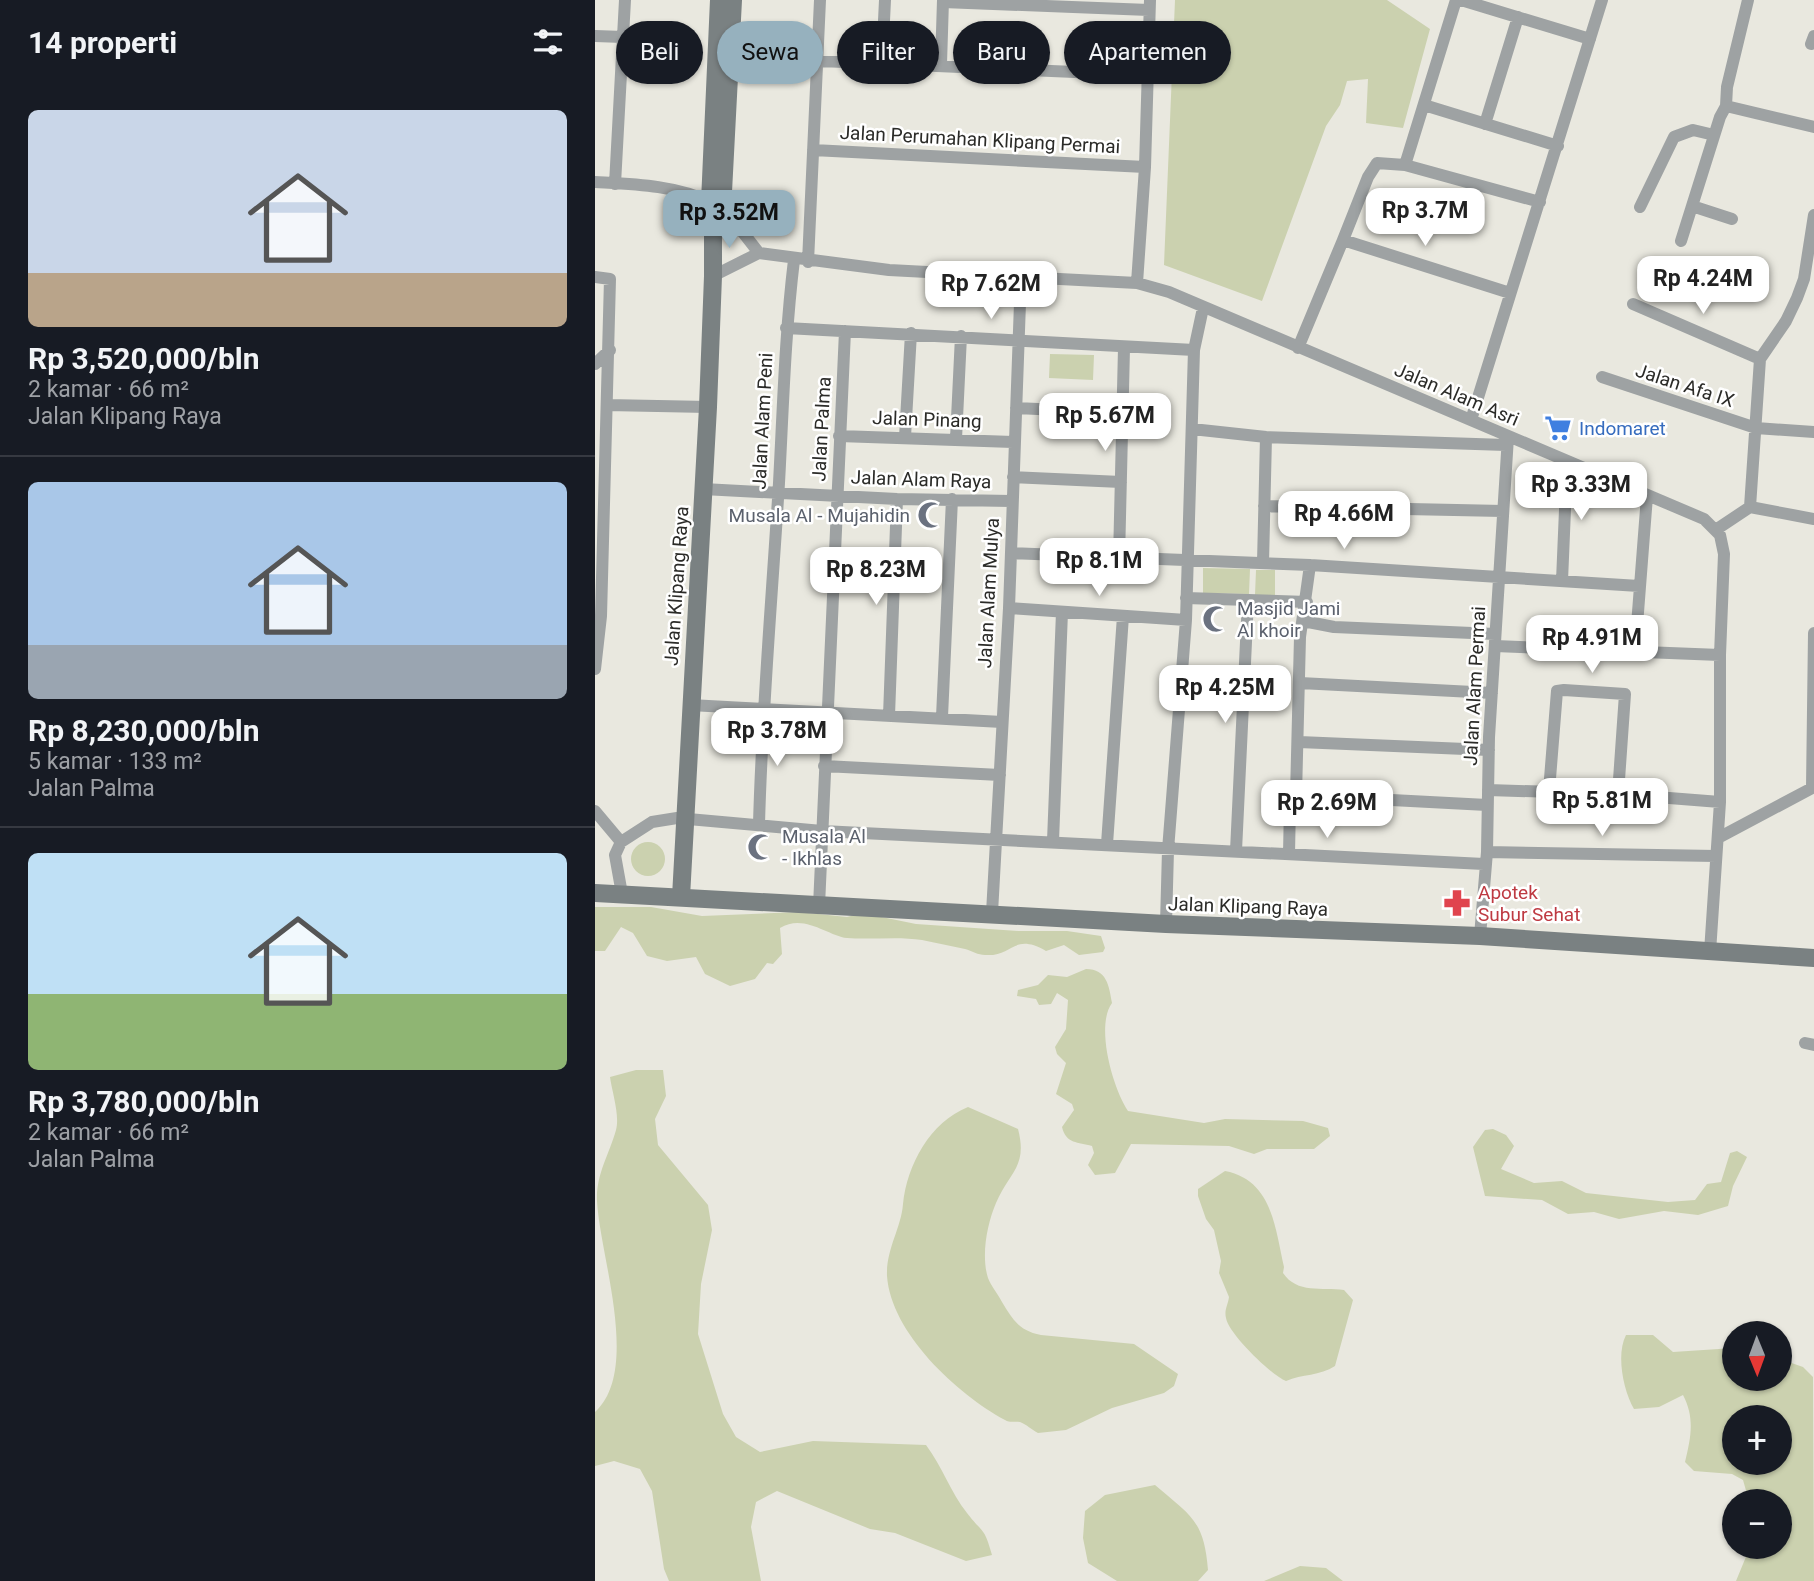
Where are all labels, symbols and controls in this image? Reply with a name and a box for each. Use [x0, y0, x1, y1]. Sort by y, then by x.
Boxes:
chip: Beli [616, 21, 703, 84]
chip: Sewa [717, 21, 823, 84]
chip: Filter [837, 21, 939, 84]
chip: Baru [953, 21, 1050, 84]
chip: Apartemen [1064, 21, 1231, 84]
icon: filters [529, 23, 567, 61]
text: 14 properti [28, 25, 177, 60]
street label: Jalan Perumahan Klipang Permai [839, 121, 1121, 158]
icon: home [235, 155, 361, 281]
pin: Rp 3.7M [1360, 188, 1490, 248]
pin: Rp 3.52M [657, 190, 801, 250]
text: Rp 3.7M [1382, 197, 1468, 224]
text: Rp 3.52M [679, 199, 779, 226]
pin: Rp 4.24M [1631, 256, 1775, 316]
pin: Rp 7.62M [919, 262, 1063, 321]
text: Rp 4.24M [1653, 265, 1753, 292]
text: Rp 7.62M [941, 270, 1041, 297]
text: Rp 3,520,000/bln [28, 341, 260, 376]
street label: Jalan Alam Peni [747, 352, 778, 490]
street label: Jalan Alam Asri [1391, 358, 1522, 431]
street label: Jalan Afa IX [1633, 359, 1737, 412]
text: 2 kamar · 66 m² [28, 376, 189, 403]
street label: Jalan Palma [807, 376, 836, 482]
pin: Rp 5.67M [1033, 393, 1177, 453]
text: Rp 5.67M [1055, 402, 1155, 429]
text: Jalan Klipang Raya [28, 403, 222, 430]
street label: Jalan Pinang [872, 406, 982, 433]
supermarket icon: Indomaret [1543, 413, 1573, 443]
place label: Indomaret [1579, 417, 1666, 440]
pin: Rp 3.33M [1509, 462, 1653, 522]
street label: Jalan Alam Raya [850, 466, 992, 493]
text: Rp 3.33M [1531, 471, 1631, 498]
pin: Rp 4.66M [1272, 491, 1416, 551]
mosque icon: Musala Al - Mujahidin [916, 500, 946, 530]
text: Rp 4.66M [1294, 500, 1394, 527]
place label: Musala Al - Mujahidin [729, 504, 910, 527]
street label: Jalan Klipang Raya [659, 505, 694, 667]
street label: Jalan Alam Mulya [973, 517, 1004, 669]
icon: home [235, 527, 361, 653]
pin: Rp 8.1M [1034, 538, 1164, 598]
text: Rp 8.1M [1056, 547, 1142, 574]
pin: Rp 8.23M [804, 548, 948, 607]
text: Rp 8.23M [826, 556, 926, 583]
place label: Masjid Jami Al khoir [1237, 597, 1340, 642]
mosque icon: Masjid Jami Al khoir [1201, 604, 1231, 634]
street label: Jalan Alam Permai [1459, 606, 1490, 766]
pin: Rp 4.91M [1520, 616, 1664, 675]
text: Rp 4.91M [1542, 624, 1642, 651]
pin: Rp 4.25M [1153, 666, 1297, 725]
text: Rp 4.25M [1175, 674, 1275, 701]
pin: Rp 3.78M [705, 708, 849, 768]
text: Rp 8,230,000/bln [28, 713, 260, 748]
text: Rp 3.78M [727, 717, 827, 744]
text: 5 kamar · 133 m² [28, 748, 202, 775]
text: Jalan Palma [28, 775, 155, 802]
pin: Rp 5.81M [1530, 778, 1674, 838]
pin: Rp 2.69M [1255, 780, 1399, 840]
text: Rp 5.81M [1552, 787, 1652, 814]
text: Rp 2.69M [1277, 789, 1377, 816]
place label: Musala Al - Ikhlas [782, 825, 866, 870]
mosque icon: Musala Al - Ikhlas [746, 832, 776, 862]
place label: Apotek Subur Sehat [1478, 881, 1580, 926]
pharmacy icon: Apotek Subur Sehat [1442, 888, 1472, 918]
street label: Jalan Klipang Raya [1168, 892, 1328, 921]
icon: home [235, 898, 361, 1024]
text: Rp 3,780,000/bln [28, 1084, 260, 1119]
text: 2 kamar · 66 m² [28, 1119, 189, 1146]
text: Jalan Palma [28, 1146, 155, 1173]
north arrow [1722, 1321, 1792, 1391]
map controls [1722, 1321, 1792, 1559]
button: + [1722, 1405, 1792, 1475]
button: − [1722, 1489, 1792, 1559]

